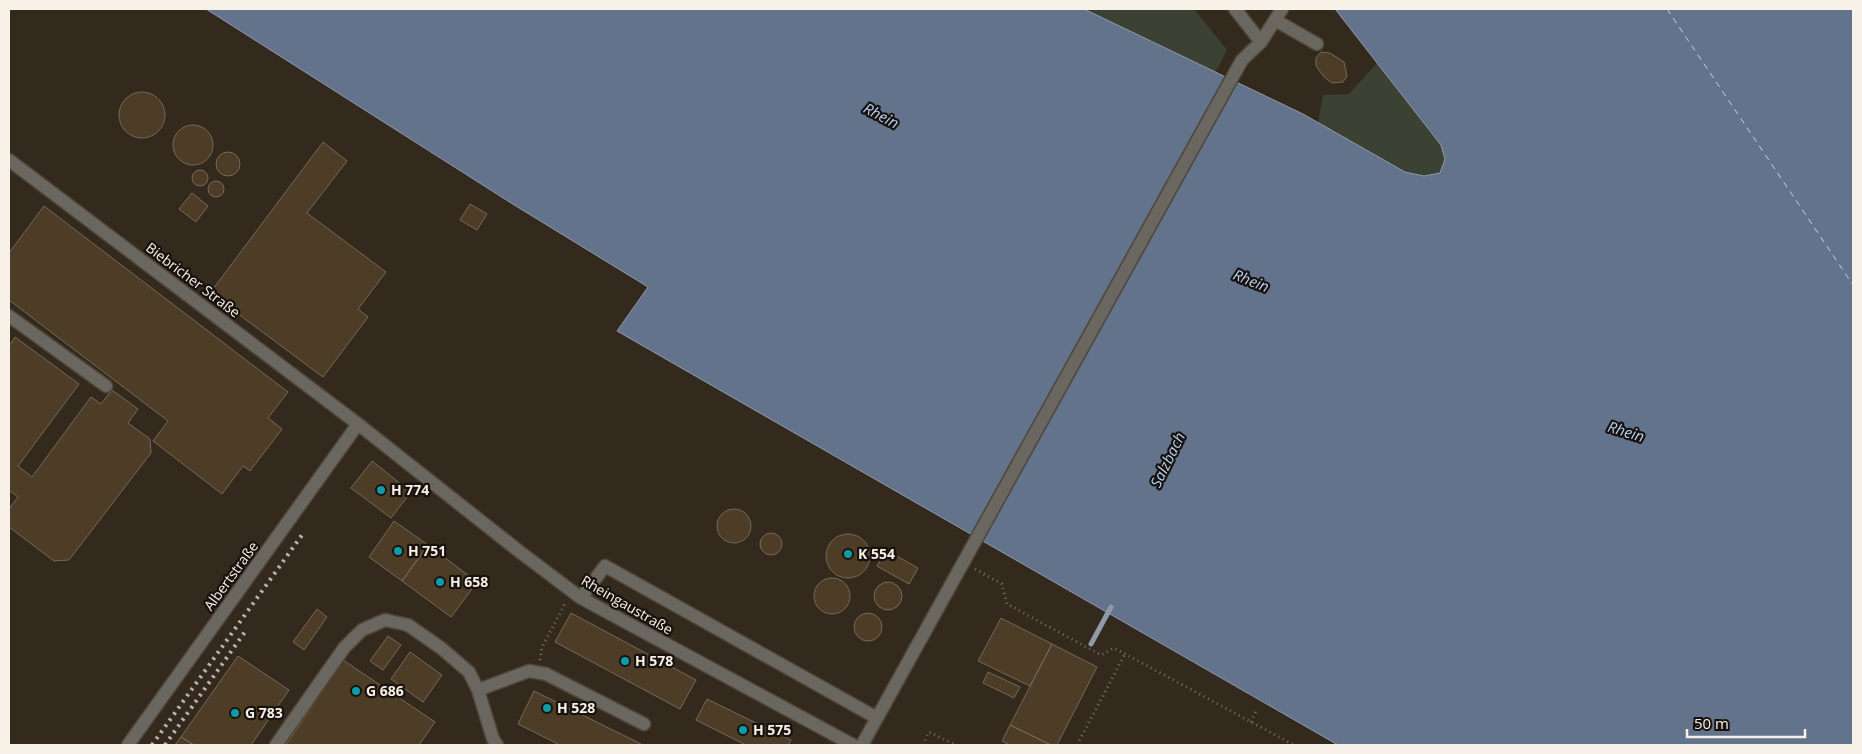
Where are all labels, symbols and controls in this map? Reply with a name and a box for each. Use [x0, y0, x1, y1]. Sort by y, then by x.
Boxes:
water label: Rhein [860, 98, 903, 133]
street label: Biebricher Straße [142, 238, 244, 321]
water label: Rhein [1230, 264, 1272, 296]
water label: Rhein [1606, 416, 1647, 446]
water label: Salzbach [1145, 429, 1189, 490]
place label: H 774 [391, 480, 429, 499]
marker: H 774 [375, 484, 387, 496]
street label: Albertstraße [199, 537, 262, 614]
place label: H 751 [408, 541, 446, 560]
place label: K 554 [858, 544, 895, 563]
marker: H 751 [392, 545, 404, 557]
marker: K 554 [842, 548, 854, 560]
street label: Rheingaustraße [578, 571, 677, 639]
place label: H 658 [450, 572, 488, 591]
marker: H 658 [434, 576, 446, 588]
place label: H 578 [635, 651, 673, 670]
marker: H 578 [619, 655, 631, 667]
place label: G 686 [366, 681, 404, 700]
marker: G 686 [350, 685, 362, 697]
place label: H 528 [557, 698, 595, 717]
marker: H 528 [541, 702, 553, 714]
place label: G 783 [245, 703, 283, 722]
scale bar [1687, 706, 1804, 738]
marker: G 783 [229, 707, 241, 719]
text: 50 m [1694, 713, 1729, 733]
place label: H 575 [753, 720, 791, 739]
marker: H 575 [737, 724, 749, 736]

